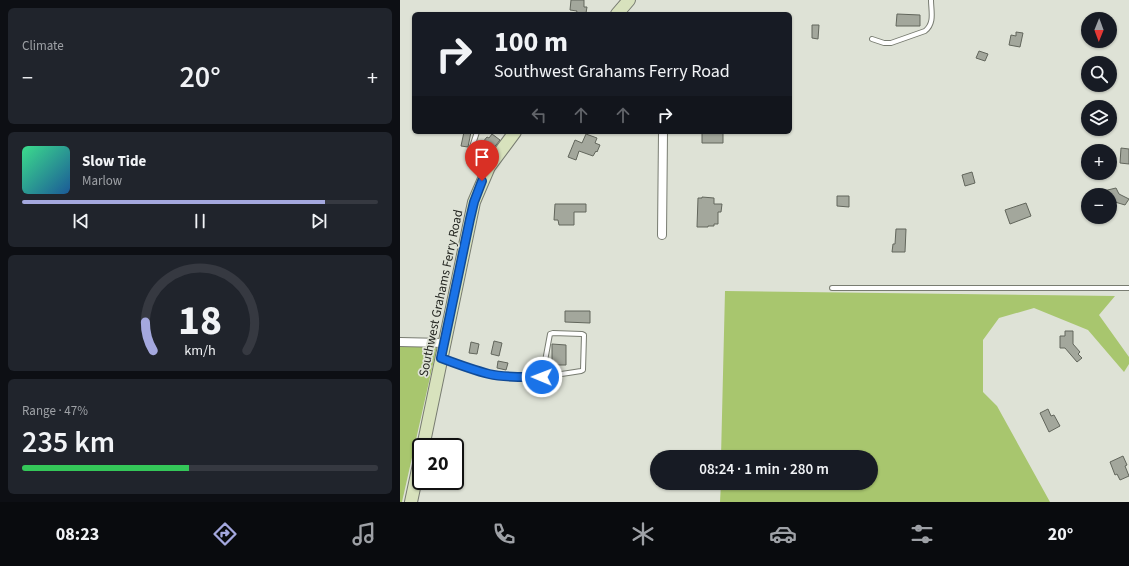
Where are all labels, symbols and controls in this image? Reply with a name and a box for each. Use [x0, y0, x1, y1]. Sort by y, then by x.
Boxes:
north arrow [1081, 12, 1117, 48]
map controls [1081, 12, 1117, 224]
text: 100 m [494, 22, 568, 62]
icon: right [428, 28, 480, 80]
text: Climate [22, 37, 64, 55]
text: 20° [179, 56, 221, 99]
button: search [1081, 56, 1117, 92]
text: Southwest Grahams Ferry Road [494, 59, 730, 84]
text: − [22, 62, 33, 94]
text: + [367, 62, 378, 94]
button: layers [1081, 100, 1117, 136]
icon: left [528, 104, 550, 126]
icon: ahead [570, 104, 592, 126]
icon: ahead [612, 104, 634, 126]
icon: right [654, 104, 676, 126]
pin [465, 140, 499, 181]
button: + [1081, 144, 1117, 180]
icon: arrive [471, 146, 493, 168]
text: Slow Tide [82, 151, 146, 172]
text: Marlow [82, 172, 122, 190]
button: − [1081, 188, 1117, 224]
street label: Southwest Grahams Ferry Road [414, 208, 467, 378]
icon: previous [70, 210, 92, 232]
icon: pause [189, 210, 211, 232]
icon: next [308, 210, 330, 232]
text: 18 [178, 291, 222, 351]
text: km/h [184, 339, 216, 360]
position arrow [521, 356, 563, 398]
text: Range · 47% [22, 402, 88, 420]
text: 235 km [22, 421, 115, 464]
speed limit sign: 20 [412, 438, 464, 490]
text: 08:24 · 1 min · 280 m [699, 459, 829, 480]
icon: directions [211, 520, 239, 548]
icon: music [350, 520, 378, 548]
icon: phone [490, 520, 518, 548]
icon: climate [629, 520, 657, 548]
icon: car [769, 520, 797, 548]
icon: filters [908, 520, 936, 548]
text: 08:23 [56, 522, 99, 547]
text: 20° [1048, 522, 1073, 547]

